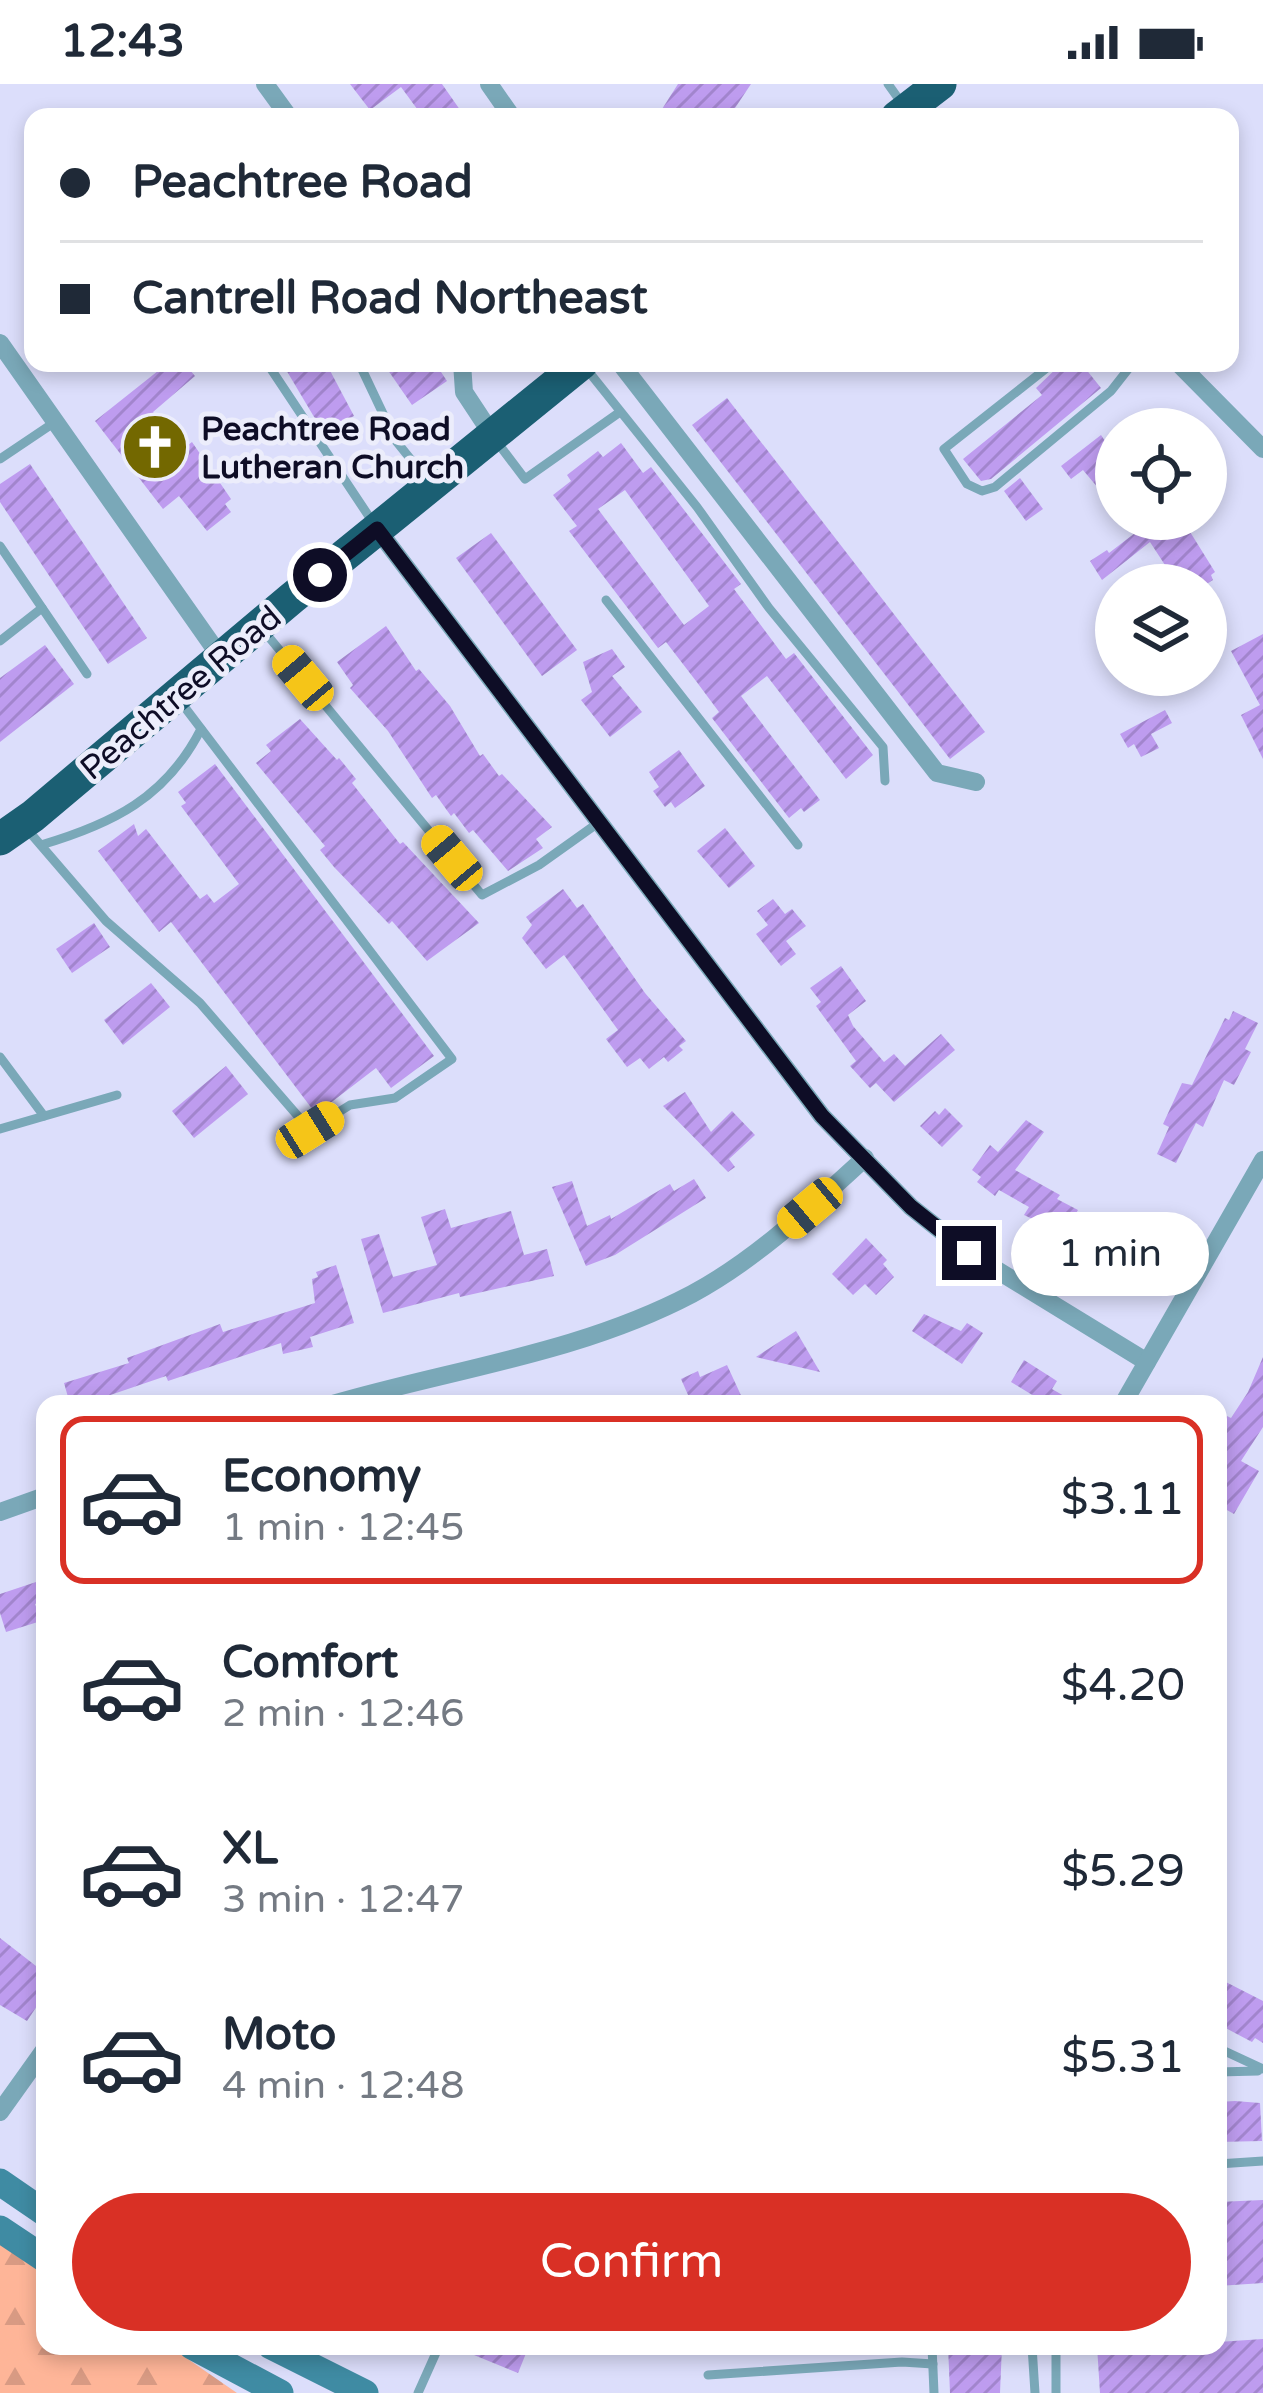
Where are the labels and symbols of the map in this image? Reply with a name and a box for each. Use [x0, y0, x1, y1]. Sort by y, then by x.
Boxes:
place label: Peachtree Road Lutheran Church [201, 410, 464, 487]
church icon: Peachtree Road Lutheran Church [120, 412, 190, 482]
route start [293, 548, 347, 602]
street label: Peachtree Road [73, 598, 289, 788]
car [266, 639, 340, 717]
car [415, 819, 489, 897]
car [270, 1096, 350, 1164]
car [771, 1171, 849, 1245]
callout: 1 min [1011, 1211, 1209, 1295]
route end [942, 1226, 996, 1280]

